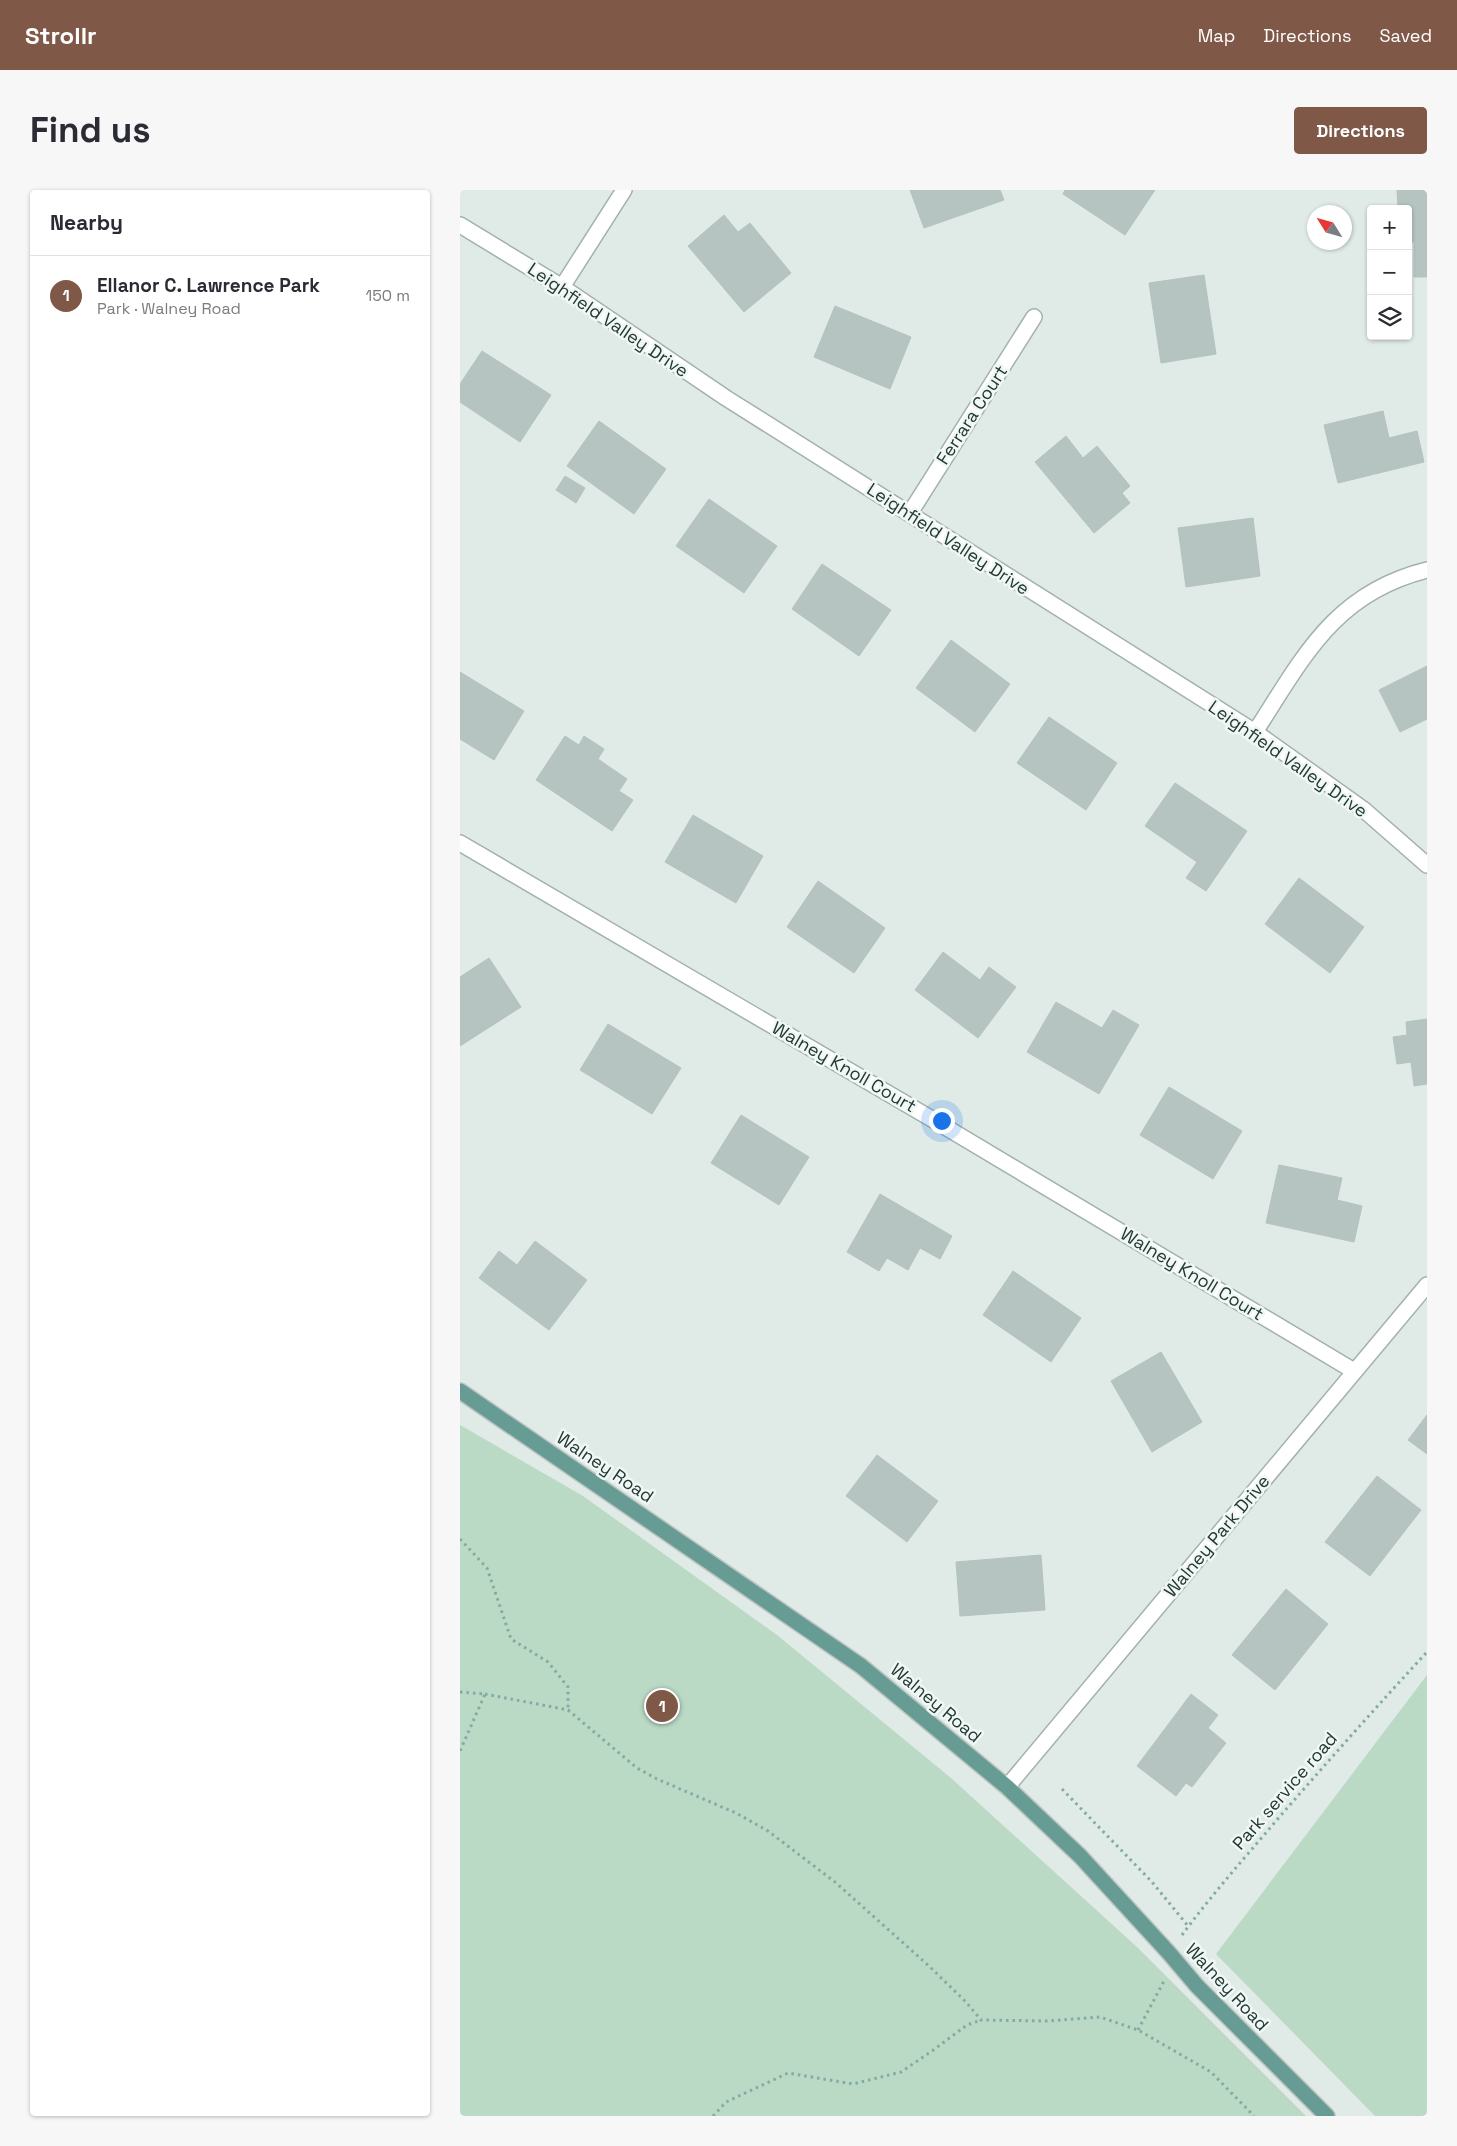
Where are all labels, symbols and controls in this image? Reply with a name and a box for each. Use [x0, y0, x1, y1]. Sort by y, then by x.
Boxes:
text: Strollr [25, 20, 97, 51]
text: Map [1198, 24, 1235, 47]
text: Directions [1263, 24, 1352, 47]
text: Saved [1380, 24, 1432, 47]
button: Directions [1294, 107, 1427, 154]
text: Find us [30, 108, 151, 152]
north arrow [1307, 205, 1352, 250]
map controls [1367, 205, 1412, 340]
button: + [1367, 205, 1412, 250]
text: Nearby [50, 209, 123, 236]
button: − [1367, 250, 1412, 295]
street label: Leighfield Valley Drive [523, 257, 693, 382]
text: Ellanor C. Lawrence Park [97, 273, 320, 298]
text: 1 [62, 285, 70, 306]
text: 150 m [366, 285, 410, 306]
button: layers [1367, 295, 1412, 340]
text: Park · Walney Road [97, 298, 241, 319]
street label: Ferrara Court [931, 361, 1012, 469]
street label: Leighfield Valley Drive [863, 477, 1034, 600]
street label: Leighfield Valley Drive [1204, 695, 1372, 822]
street label: Walney Knoll Court [768, 1016, 921, 1117]
your location [929, 1108, 955, 1134]
street label: Walney Knoll Court [1116, 1222, 1268, 1325]
street label: Walney Road [552, 1426, 658, 1507]
street label: Walney Park Drive [1159, 1470, 1275, 1602]
street label: Walney Road [886, 1658, 987, 1747]
pin: 1 [646, 1687, 678, 1725]
street label: Park service road [1227, 1727, 1342, 1854]
street label: Walney Road [1181, 1938, 1274, 2035]

